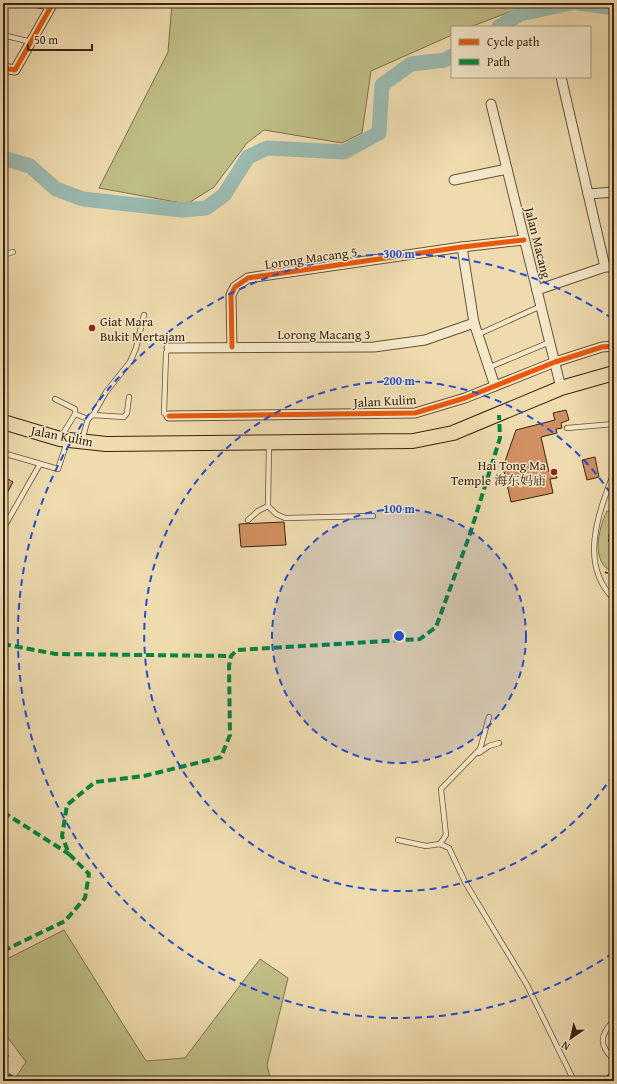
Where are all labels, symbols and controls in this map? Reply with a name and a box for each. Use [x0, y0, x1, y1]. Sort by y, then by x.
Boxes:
scale bar [28, 26, 92, 52]
legend [451, 26, 591, 78]
text: 50 m [34, 31, 58, 48]
text: Cycle path [487, 33, 540, 50]
text: Path [487, 53, 510, 70]
street label: Jalan Macang [520, 203, 556, 281]
street label: Lorong Macang 5 [264, 242, 358, 274]
text: 300 m [383, 245, 416, 262]
place label: Giat Mara Bukit Mertajam [100, 312, 186, 346]
marker: Giat Mara Bukit Mertajam [87, 323, 97, 333]
street label: Lorong Macang 3 [278, 325, 371, 344]
text: 200 m [383, 372, 416, 389]
street label: Jalan Kulim [351, 390, 417, 412]
street label: Jalan Kulim [27, 420, 95, 451]
place label: Hai Tong Ma Temple 海东妈庙 [451, 456, 547, 490]
marker: Hai Tong Ma Temple 海东妈庙 [549, 467, 559, 477]
text: 100 m [383, 500, 416, 517]
centre of rings [392, 629, 406, 643]
north arrow [551, 1018, 591, 1058]
text: N [557, 1037, 573, 1055]

